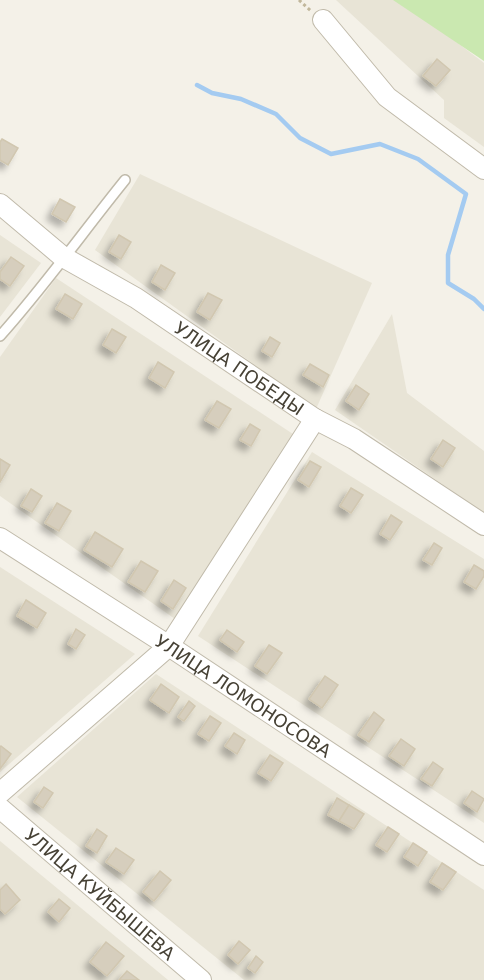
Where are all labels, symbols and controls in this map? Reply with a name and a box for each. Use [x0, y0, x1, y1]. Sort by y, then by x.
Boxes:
street label: УЛИЦА ПОБЕДЫ [171, 317, 308, 419]
street label: УЛИЦА ЛОМОНОСОВА [152, 630, 336, 762]
street label: УЛИЦА КУЙБЫШЕВА [21, 824, 180, 964]

